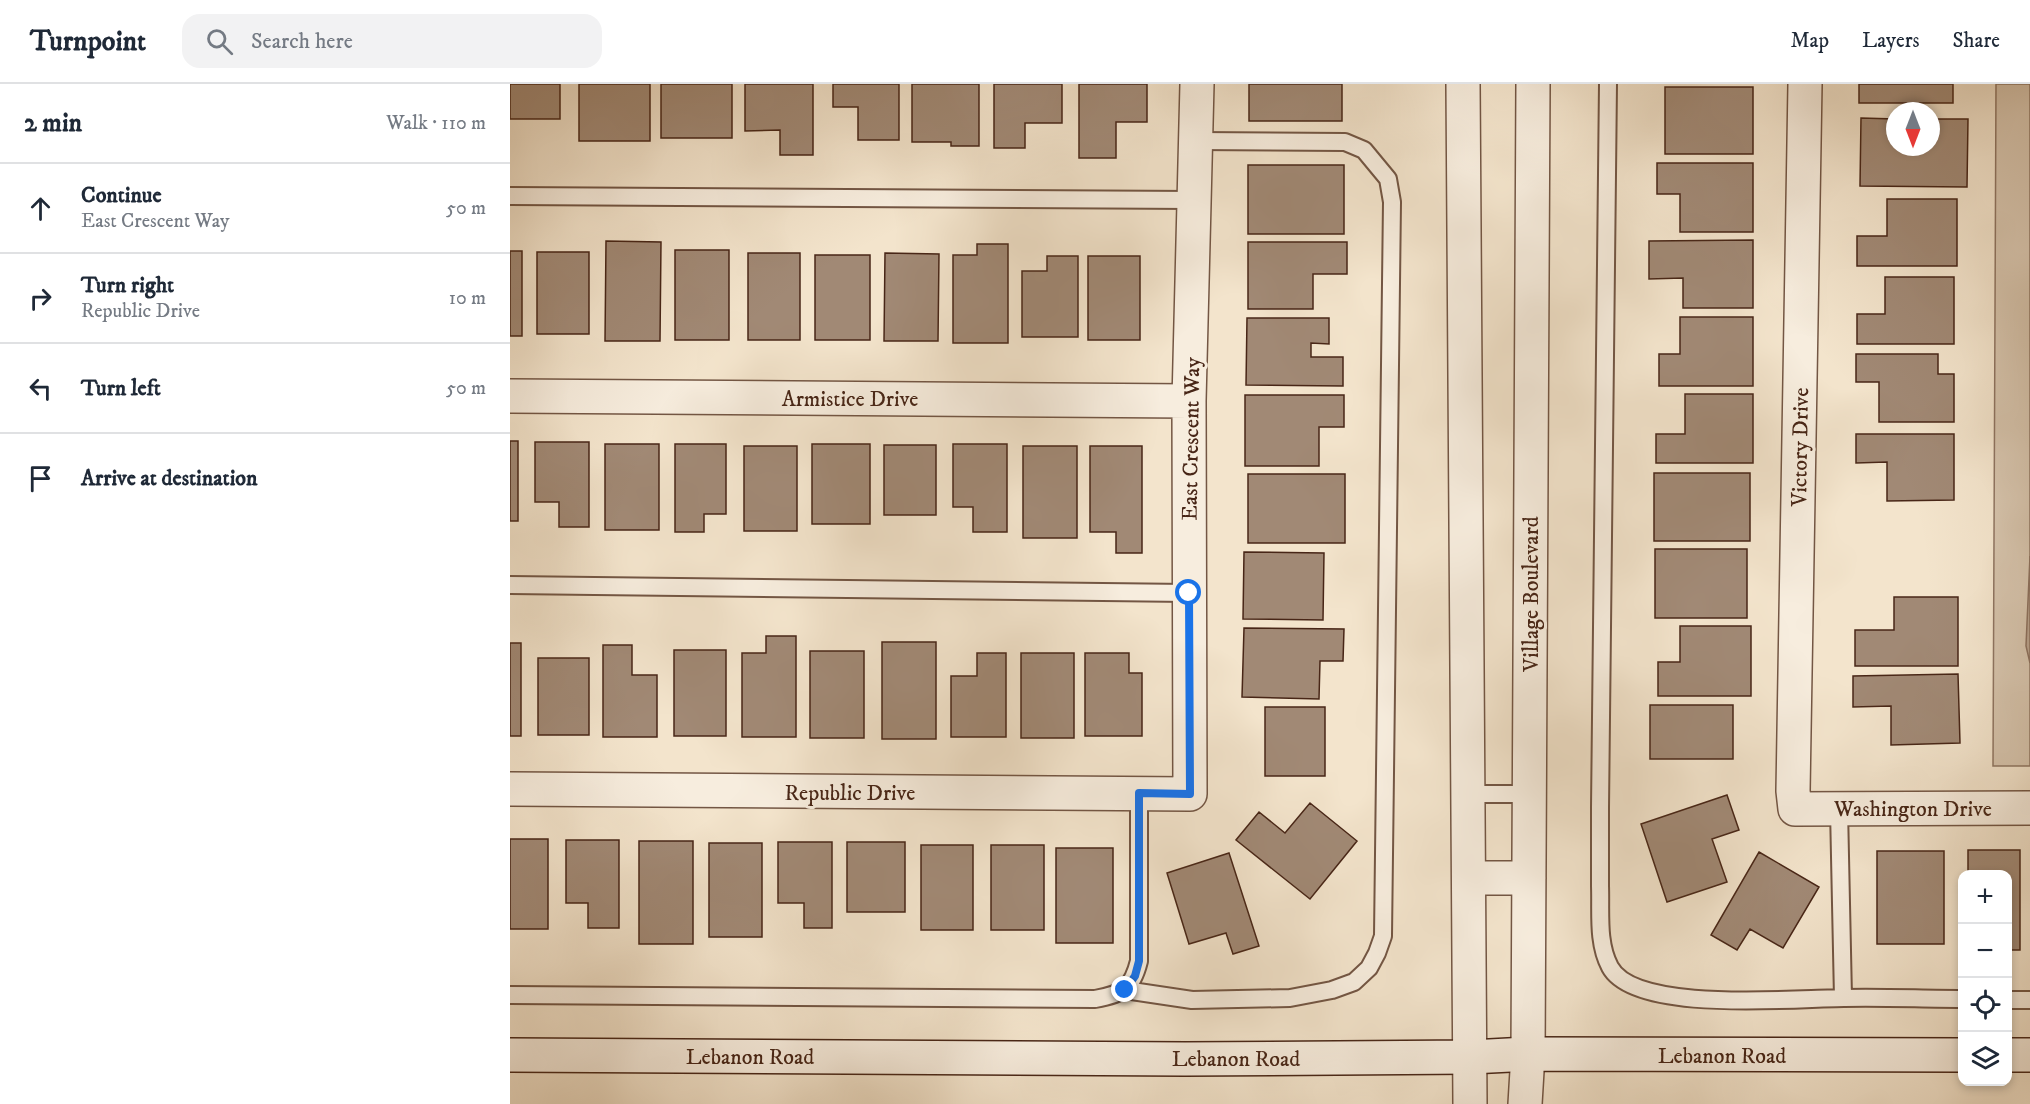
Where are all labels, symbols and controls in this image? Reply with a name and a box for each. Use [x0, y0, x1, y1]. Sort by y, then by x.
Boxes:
search box [182, 14, 602, 68]
text: Turnpoint [30, 24, 146, 59]
icon: search [203, 25, 236, 58]
text: Search here [251, 28, 353, 55]
text: Map [1790, 28, 1829, 54]
text: Layers [1862, 28, 1920, 54]
text: Share [1953, 28, 2000, 54]
north arrow [1886, 102, 1940, 156]
text: 2 min [24, 107, 82, 140]
text: Walk · 110 m [386, 111, 486, 136]
text: Continue [81, 182, 162, 209]
icon: ahead [24, 192, 57, 225]
text: 50 m [446, 196, 486, 221]
text: East Crescent Way [81, 209, 230, 234]
text: Turn right [81, 272, 174, 299]
icon: right [24, 282, 57, 315]
text: 10 m [449, 286, 486, 311]
text: Republic Drive [81, 299, 200, 324]
street label: East Crescent Way [1177, 357, 1206, 521]
icon: left [24, 372, 57, 405]
text: Turn left [81, 375, 161, 402]
text: 50 m [446, 376, 486, 401]
street label: Armistice Drive [782, 386, 918, 413]
street label: Victory Drive [1786, 387, 1815, 508]
icon: arrive [24, 462, 57, 495]
text: Arrive at destination [81, 465, 258, 492]
street label: Village Boulevard [1518, 516, 1545, 673]
route start [1175, 579, 1201, 605]
street label: Republic Drive [785, 780, 915, 807]
street label: Washington Drive [1833, 796, 1992, 823]
map controls [1958, 870, 2012, 1086]
button: + [1958, 870, 2012, 924]
button: − [1958, 924, 2012, 978]
route end [1111, 976, 1137, 1002]
button: locate [1958, 978, 2012, 1032]
button: layers [1958, 1032, 2012, 1086]
street label: Lebanon Road [1658, 1043, 1786, 1070]
street label: Lebanon Road [686, 1044, 814, 1071]
street label: Lebanon Road [1172, 1046, 1300, 1073]

